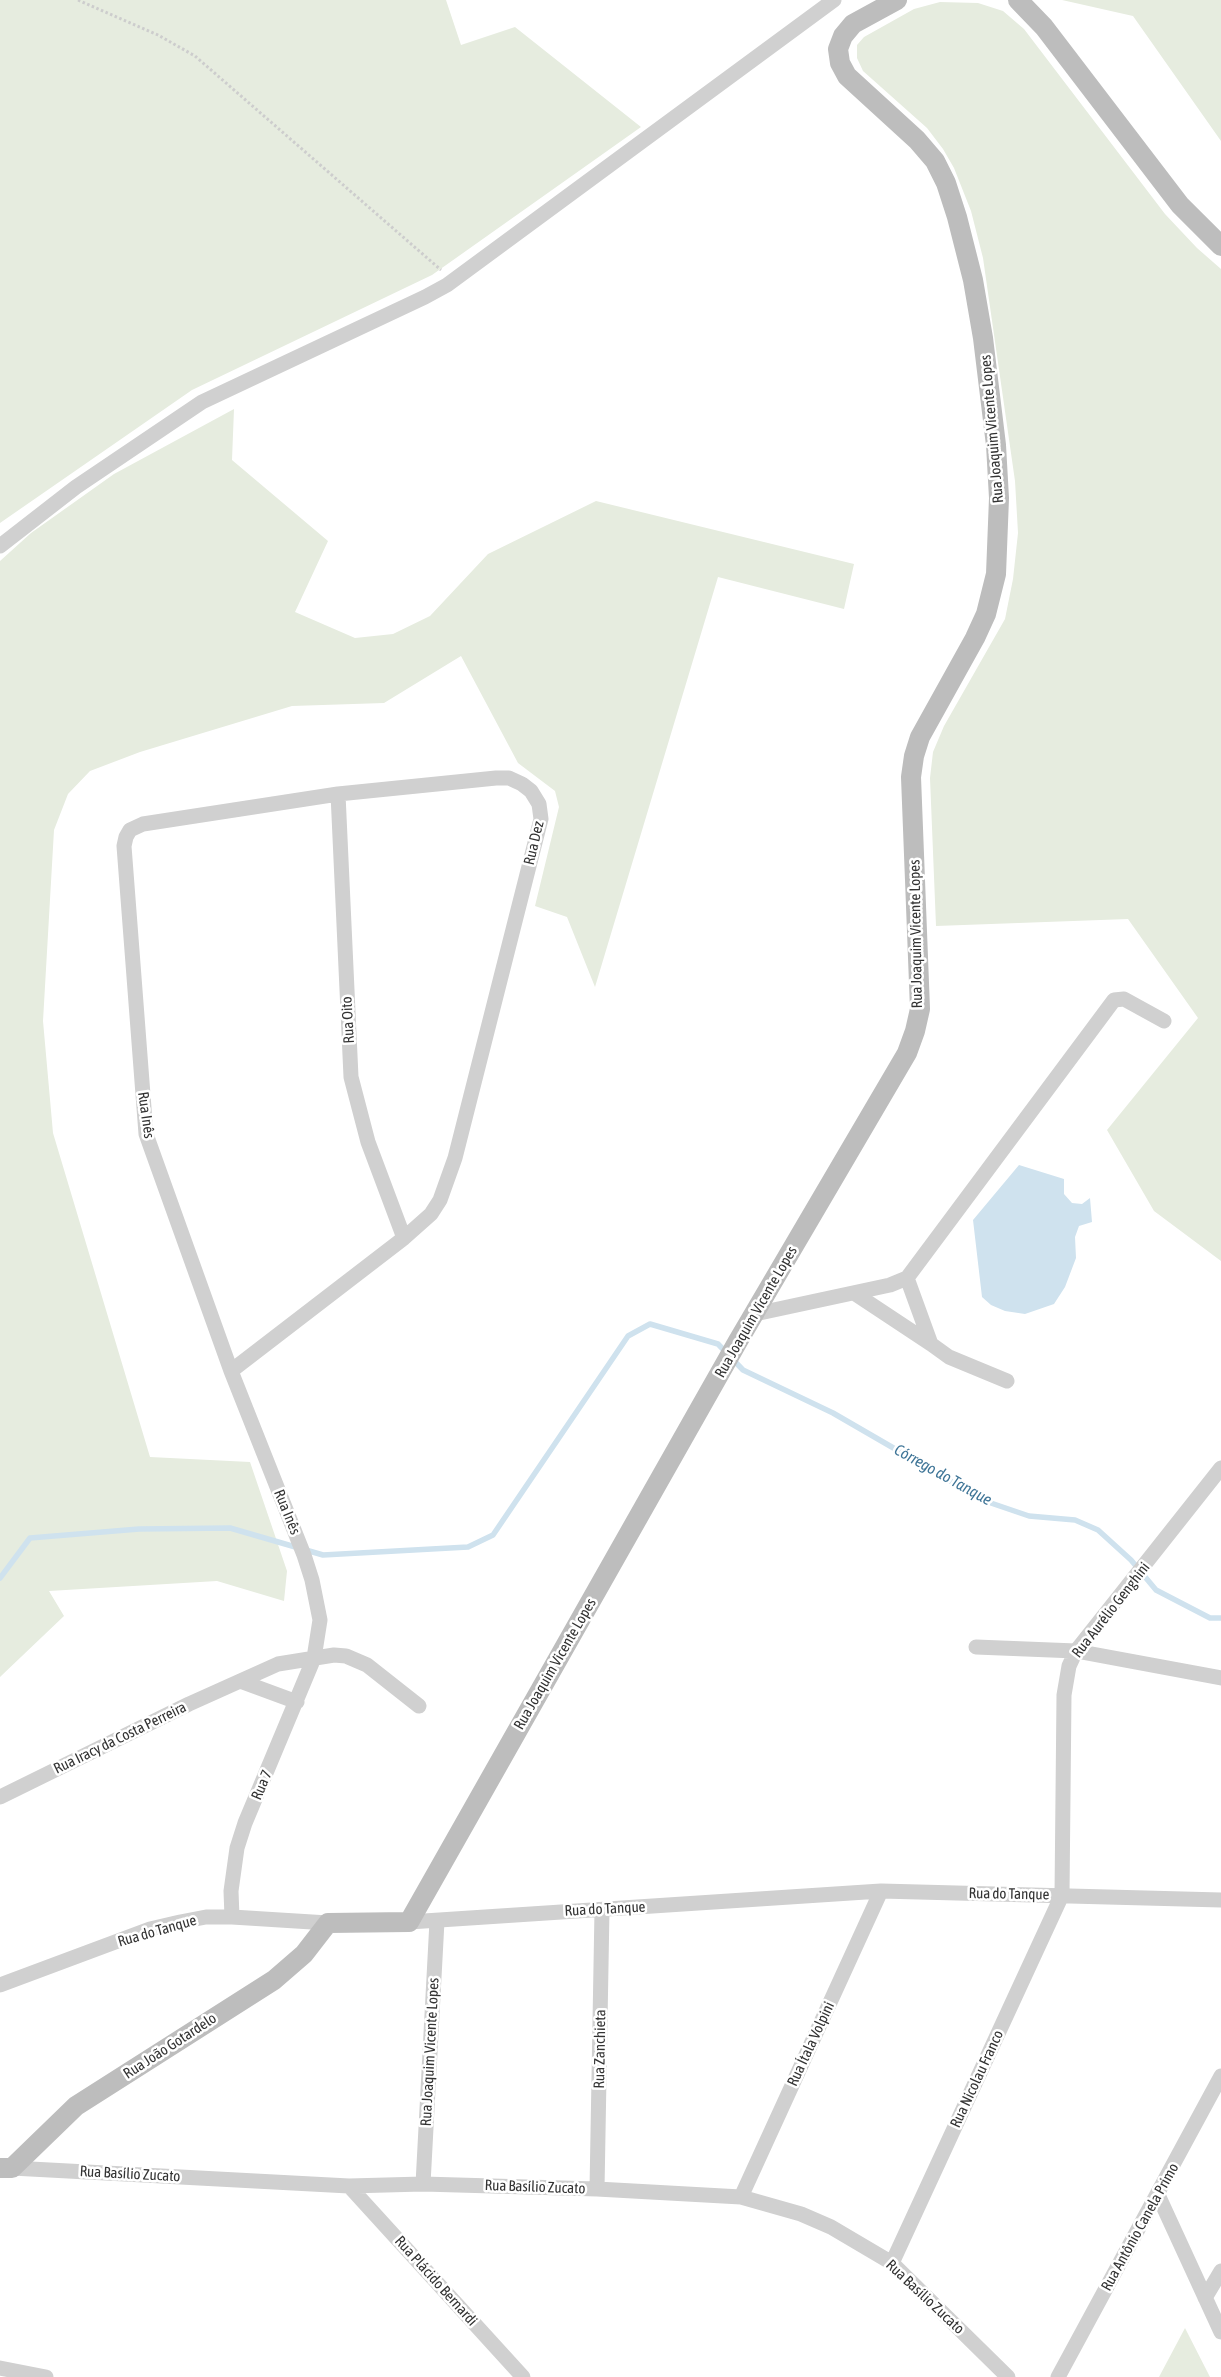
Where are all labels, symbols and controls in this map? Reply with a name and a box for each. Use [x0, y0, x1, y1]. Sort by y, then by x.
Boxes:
street label: Rua Joaquim Vicente Lopes [977, 354, 1007, 504]
street label: Rua Dez [520, 819, 548, 867]
street label: Rua Joaquim Vicente Lopes [906, 859, 926, 1009]
street label: Rua Oito [338, 996, 358, 1044]
street label: Rua Inês [134, 1090, 158, 1140]
street label: Rua Joaquim Vicente Lopes [711, 1243, 801, 1381]
water label: Córrego do Tanque [891, 1440, 995, 1510]
street label: Rua Inês [270, 1487, 304, 1537]
street label: Rua Aurélio Genghini [1068, 1559, 1154, 1661]
street label: Rua Joaquim Vicente Lopes [510, 1595, 600, 1733]
street label: Rua Iracy da Costa Perreira [51, 1698, 189, 1778]
street label: Rua 7 [248, 1767, 276, 1803]
street label: Rua do Tanque [968, 1884, 1050, 1904]
street label: Rua do Tanque [564, 1898, 646, 1920]
street label: Rua do Tanque [116, 1911, 198, 1951]
street label: Rua Joaquim Vicente Lopes [417, 1977, 443, 2127]
street label: Rua Ítala Volpini [784, 1999, 838, 2089]
street label: Rua João Gotardelo [120, 2009, 220, 2083]
street label: Rua Zanchieta [590, 2009, 610, 2089]
street label: Rua Nicolau Franco [947, 2027, 1007, 2131]
street label: Rua Antônio Canela Primo [1097, 2160, 1183, 2294]
street label: Rua Basílio Zucato [79, 2162, 181, 2186]
street label: Rua Basílio Zucato [484, 2176, 586, 2198]
street label: Rua Plácido Bernardi [391, 2232, 481, 2330]
street label: Rua Basílio Zucato [882, 2256, 968, 2338]

